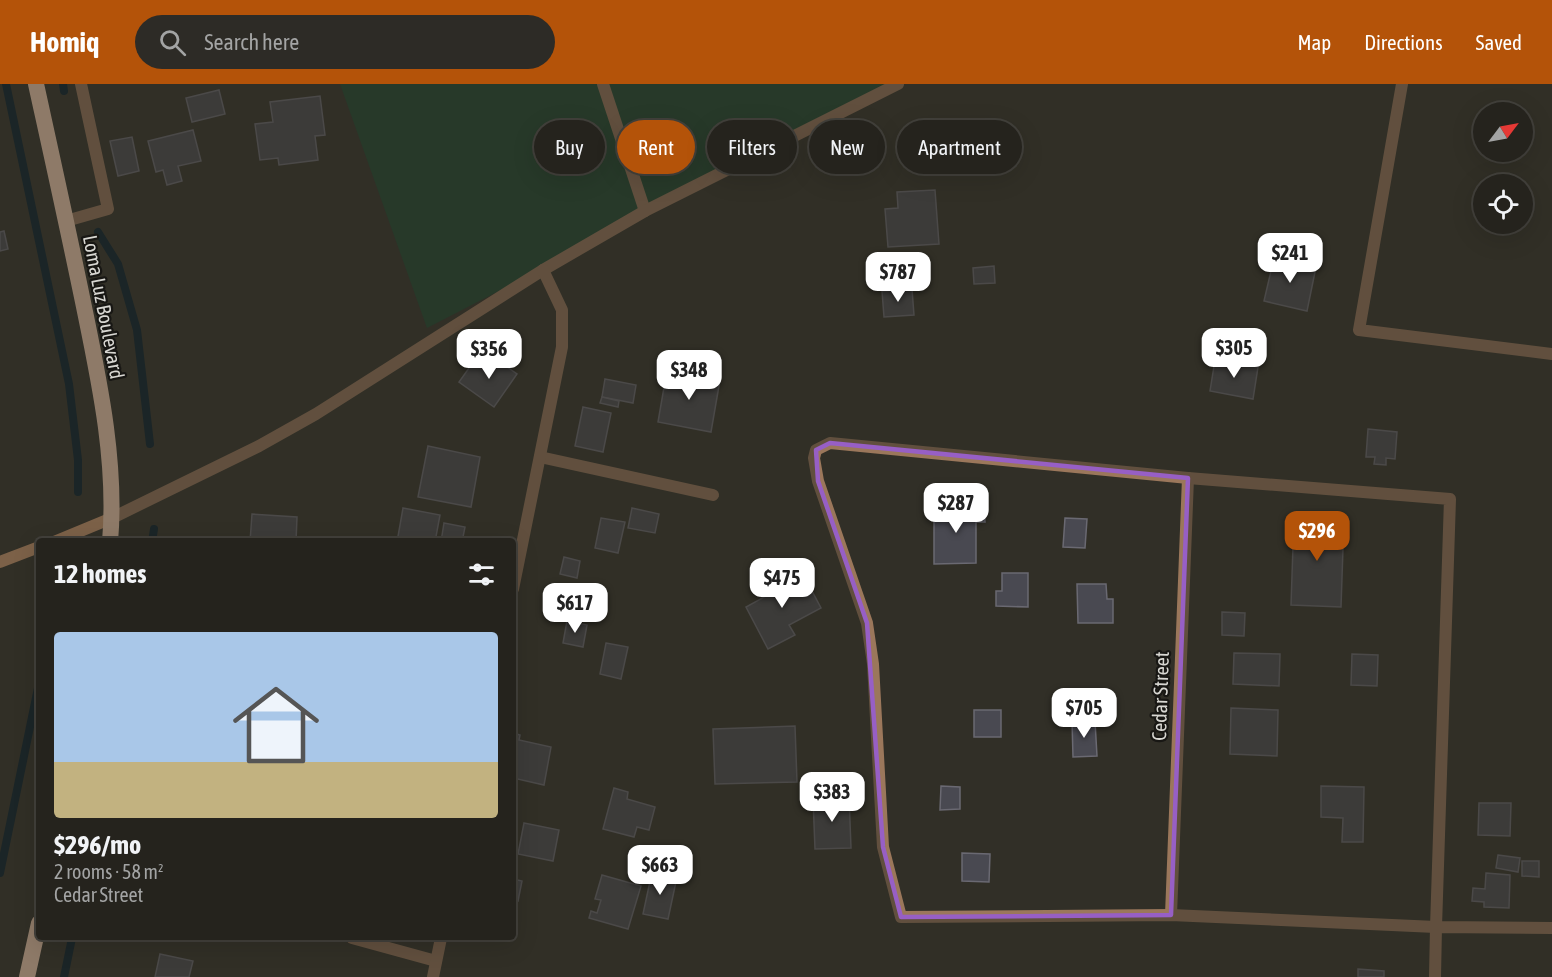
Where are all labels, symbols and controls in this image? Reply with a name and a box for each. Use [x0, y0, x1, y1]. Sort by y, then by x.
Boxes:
search box [135, 15, 555, 69]
text: Homiq [30, 26, 99, 58]
icon: search [156, 26, 189, 59]
text: Search here [204, 29, 299, 55]
text: Map [1297, 30, 1331, 54]
text: Directions [1364, 30, 1443, 54]
text: Saved [1476, 30, 1522, 54]
north arrow [1473, 102, 1533, 162]
map controls [1473, 102, 1533, 234]
chip: Buy [534, 120, 605, 174]
chip: Rent [617, 120, 695, 174]
chip: Filters [707, 120, 797, 174]
chip: New [809, 120, 885, 174]
chip: Apartment [897, 120, 1022, 174]
button: locate [1473, 174, 1533, 234]
street label: Loma Luz Boulevard [79, 233, 129, 381]
pin: $241 [1254, 233, 1326, 284]
text: $241 [1272, 241, 1308, 264]
pin: $787 [862, 252, 934, 303]
text: $787 [880, 260, 916, 283]
pin: $305 [1198, 328, 1270, 379]
pin: $356 [453, 329, 525, 380]
text: $305 [1216, 336, 1252, 359]
text: $356 [471, 337, 507, 360]
pin: $348 [653, 350, 725, 401]
text: $348 [671, 358, 707, 381]
pin: $287 [920, 483, 992, 534]
text: $287 [938, 491, 974, 514]
pin: $296 [1281, 511, 1353, 562]
text: $296 [1299, 519, 1335, 542]
icon: filters [465, 558, 498, 591]
pin: $475 [746, 558, 818, 609]
text: 12 homes [54, 559, 147, 589]
text: $475 [764, 566, 800, 589]
pin: $617 [539, 583, 611, 634]
text: $617 [557, 591, 593, 614]
street label: Cedar Street [1147, 651, 1173, 741]
icon: home [222, 671, 330, 779]
pin: $705 [1048, 688, 1120, 739]
text: $705 [1066, 696, 1102, 719]
pin: $383 [796, 772, 868, 823]
text: $383 [814, 780, 850, 803]
text: $296/mo [54, 830, 141, 860]
pin: $663 [624, 845, 696, 896]
text: $663 [642, 853, 678, 876]
text: 2 rooms · 58 m² [54, 860, 164, 883]
text: Cedar Street [54, 883, 143, 906]

